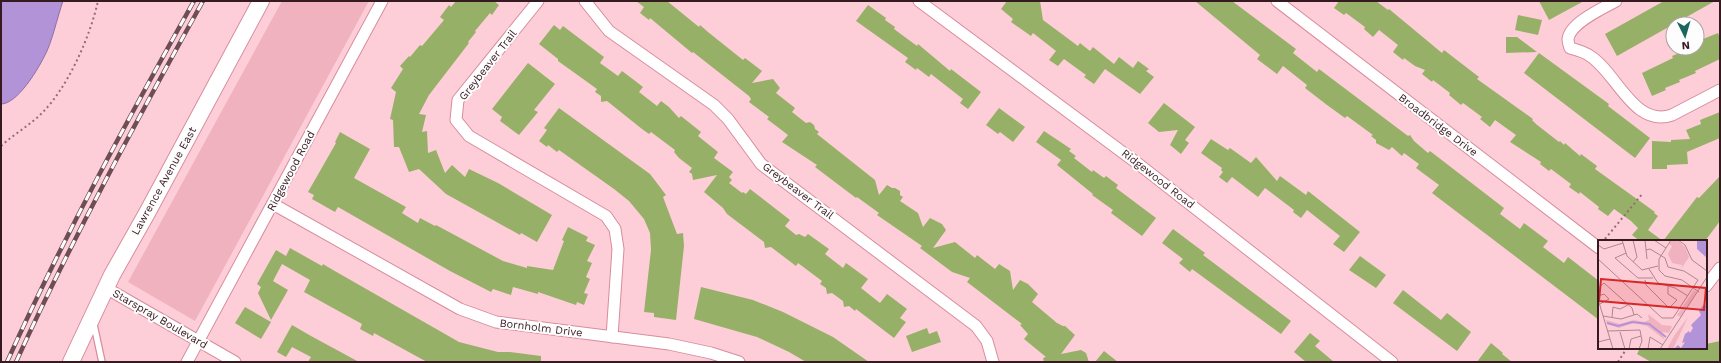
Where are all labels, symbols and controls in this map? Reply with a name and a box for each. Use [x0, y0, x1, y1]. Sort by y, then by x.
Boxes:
north arrow [1665, 16, 1705, 56]
street label: Greybeaver Trail [456, 27, 520, 103]
text: N [1681, 39, 1690, 52]
street label: Broadbridge Drive [1396, 91, 1480, 159]
street label: Lawrence Avenue East [129, 124, 199, 237]
street label: Ridgewood Road [264, 129, 318, 213]
street label: Ridgewood Road [1119, 147, 1197, 211]
street label: Greybeaver Trail [760, 160, 837, 222]
inset map [1598, 240, 1707, 349]
street label: Starspray Boulevard [110, 287, 210, 351]
street label: Bornholm Drive [499, 316, 583, 340]

